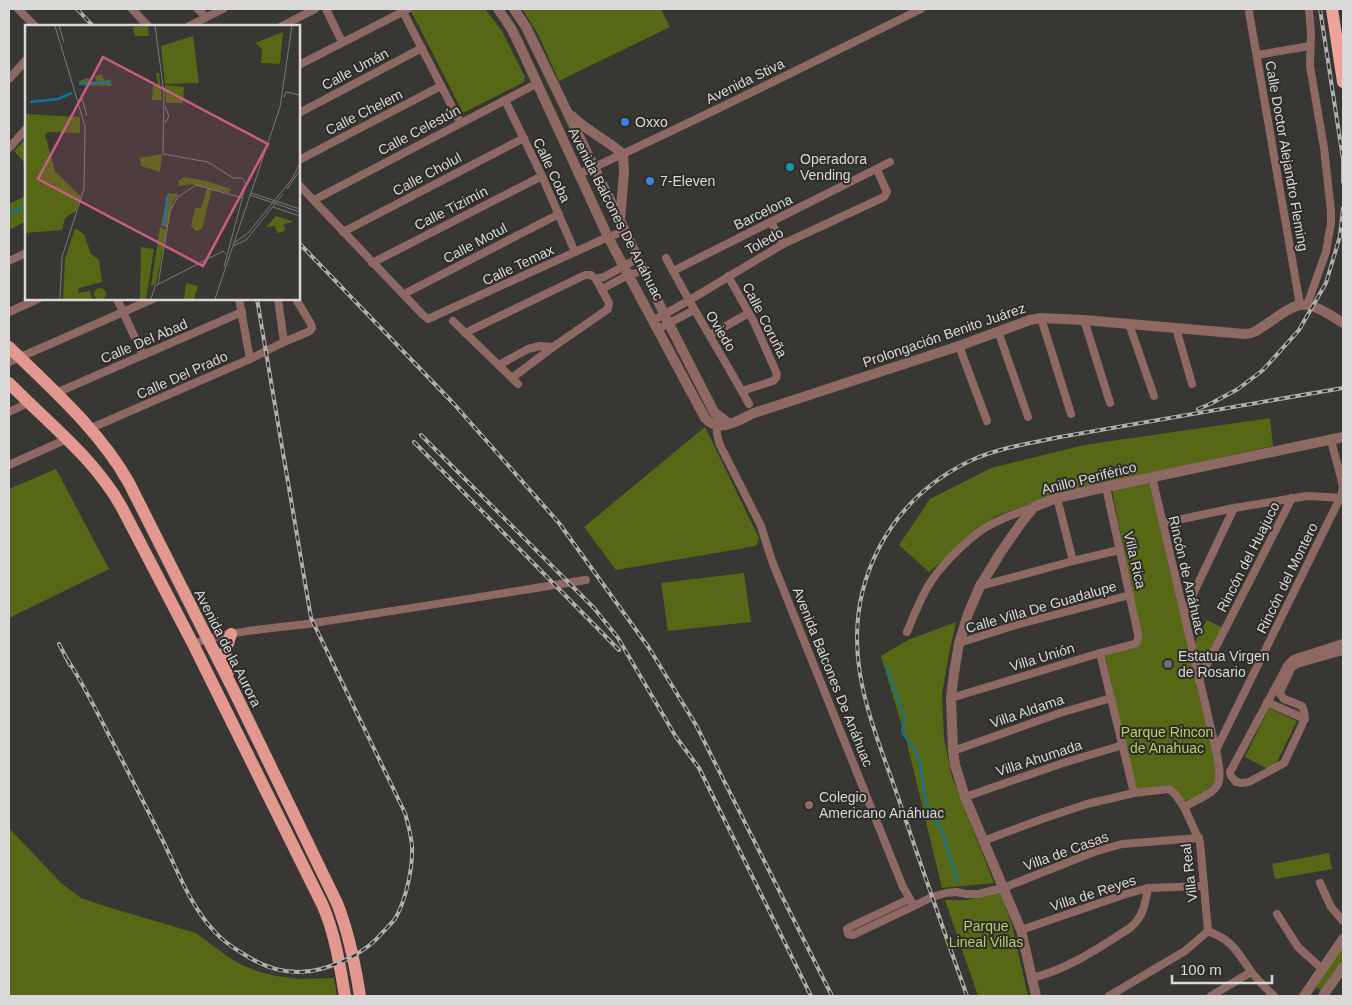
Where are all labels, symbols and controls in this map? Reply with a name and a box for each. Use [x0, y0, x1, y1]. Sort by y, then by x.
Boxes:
inset map [25, 25, 300, 300]
street label: Calle Umán [319, 45, 391, 93]
street label: Avenida Stiva [703, 55, 787, 107]
street label: Calle Doctor Alejandro Fleming [1262, 60, 1312, 252]
street label: Calle Chelem [323, 86, 405, 138]
street label: Calle Celestún [375, 102, 463, 158]
place label: Oxxo [635, 114, 668, 130]
marker: Oxxo [619, 116, 631, 128]
street label: Avenida Balcones De Anáhuac [565, 125, 667, 303]
street label: Calle Coba [530, 135, 574, 205]
street label: Calle Cholul [390, 149, 464, 199]
place label: Operadora Vending [800, 151, 867, 183]
marker: Operadora Vending [784, 161, 796, 173]
place label: 7-Eleven [660, 173, 715, 189]
marker: 7-Eleven [644, 175, 656, 187]
street label: Calle Tizimín [412, 183, 490, 233]
street label: Barcelona [731, 191, 795, 233]
street label: Calle Motul [440, 219, 510, 267]
street label: Toledo [742, 224, 786, 258]
street label: Calle Temax [480, 242, 556, 288]
street label: Calle Coruña [739, 280, 791, 360]
street label: Prolongación Benito Juárez [860, 300, 1028, 370]
street label: Oviedo [703, 308, 739, 354]
street label: Calle Del Abad [98, 316, 190, 366]
street label: Calle Del Prado [134, 348, 230, 402]
street label: Anillo Periférico [1040, 458, 1138, 498]
street label: Rincón del Huajuco [1213, 499, 1283, 615]
street label: Rincón de Anáhuac [1166, 514, 1208, 636]
street label: Rincón del Montero [1253, 520, 1321, 636]
street label: Villa Rica [1121, 530, 1149, 590]
street label: Calle Villa De Guadalupe [964, 578, 1118, 636]
street label: Avenida Balcones De Anáhuac [790, 585, 876, 769]
street label: Avenida de la Aurora [191, 587, 265, 710]
street label: Villa Unión [1008, 640, 1076, 674]
place label: Estatua Virgen de Rosario [1178, 648, 1270, 680]
marker: Estatua Virgen de Rosario [1162, 658, 1174, 670]
street label: Villa Aldama [988, 691, 1066, 731]
park label: Parque Rincon de Anahuac [1121, 724, 1213, 756]
street label: Villa Ahumada [994, 737, 1084, 779]
place label: Colegio Americano Anáhuac [819, 789, 944, 821]
marker: Colegio Americano Anáhuac [803, 799, 815, 811]
street label: Villa de Casas [1021, 828, 1111, 874]
street label: Villa Real [1177, 843, 1201, 903]
street label: Villa de Reyes [1048, 872, 1138, 914]
park label: Parque Lineal Villas [949, 918, 1023, 950]
scale bar [1172, 952, 1272, 984]
text: 100 m [1180, 961, 1222, 978]

